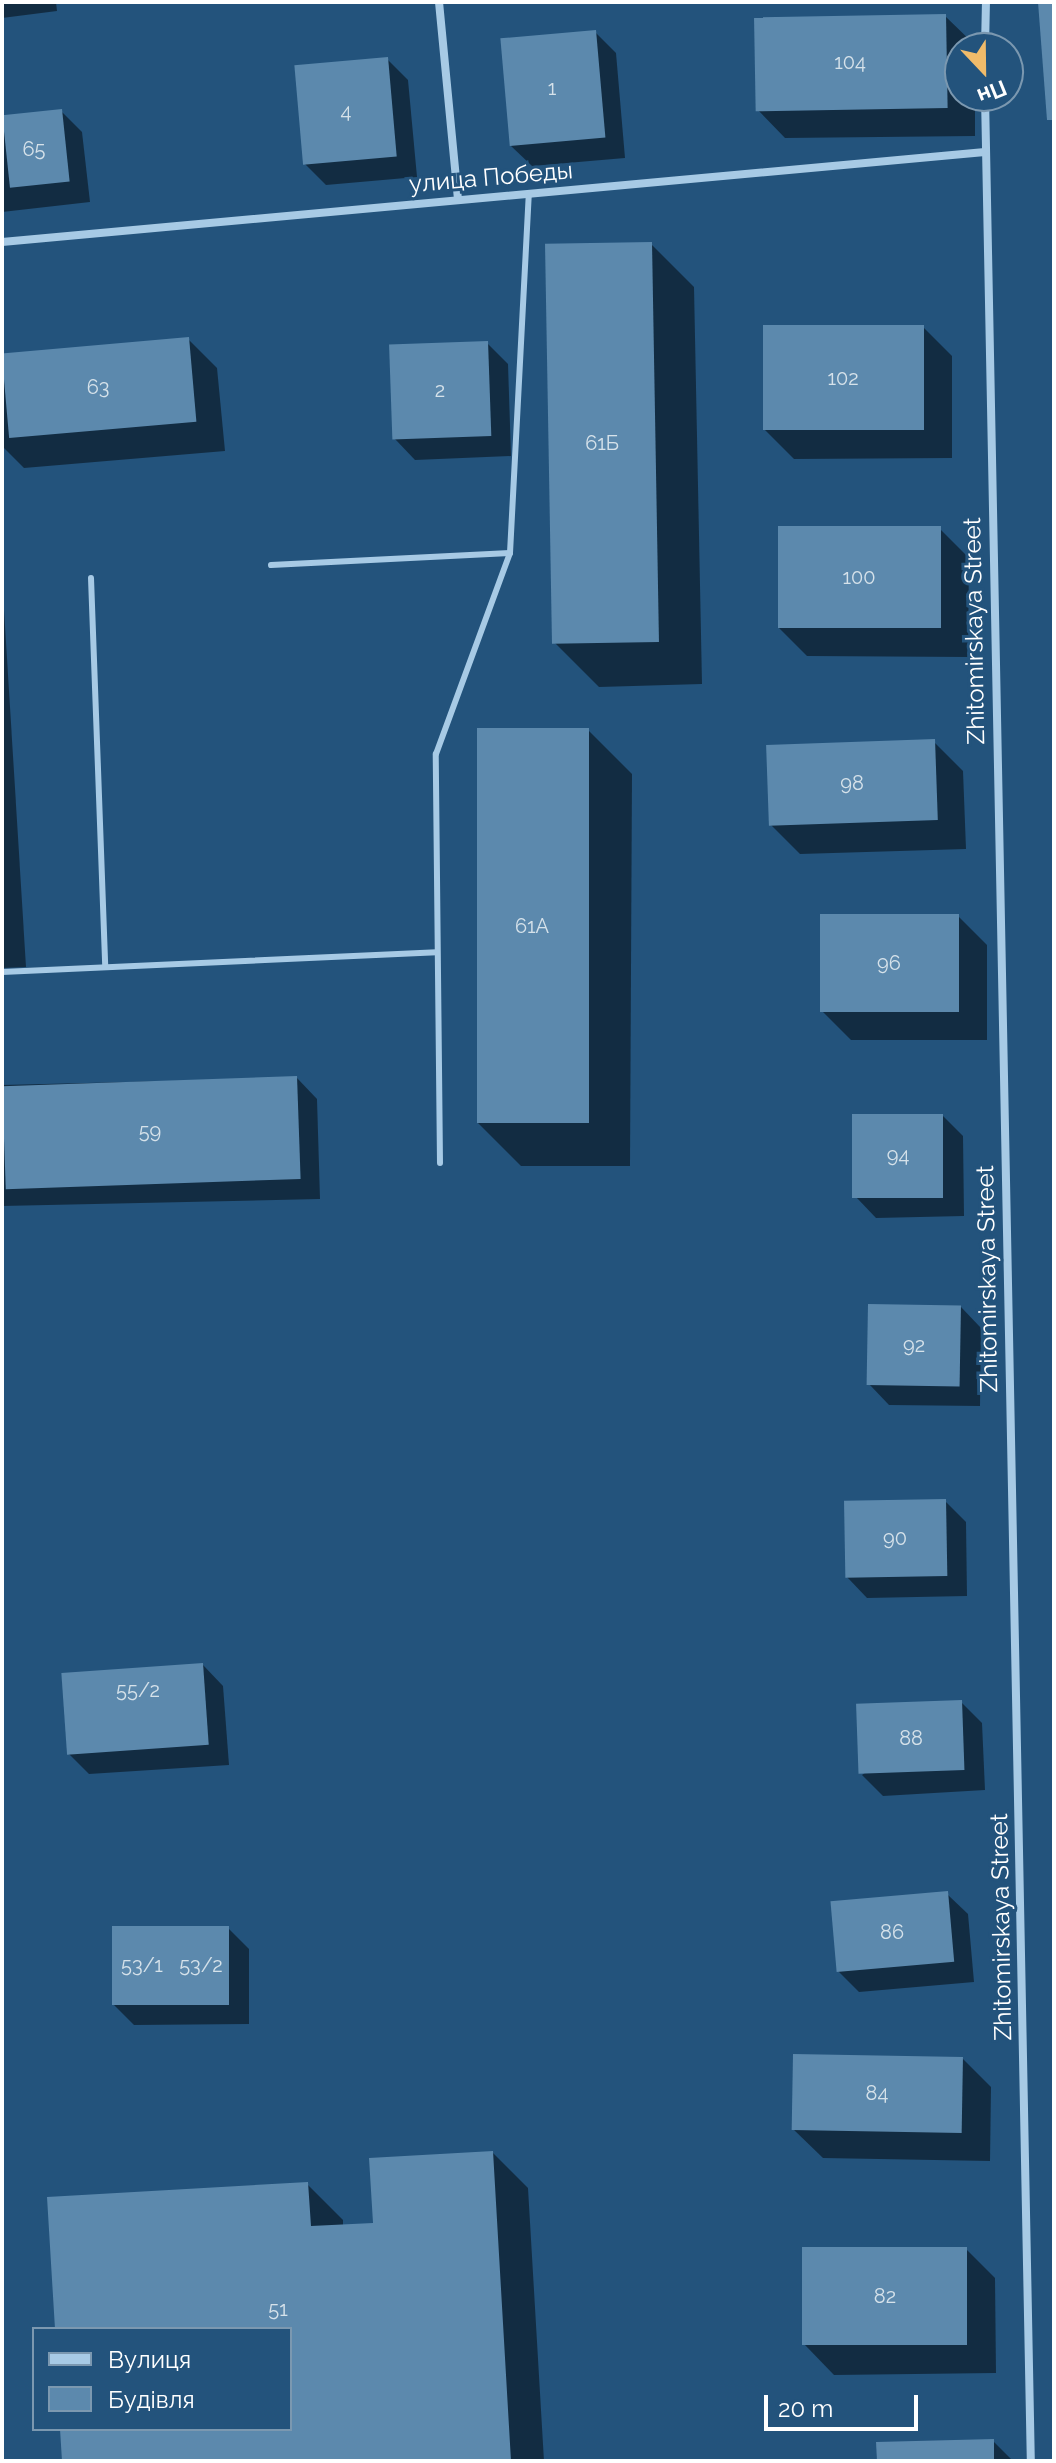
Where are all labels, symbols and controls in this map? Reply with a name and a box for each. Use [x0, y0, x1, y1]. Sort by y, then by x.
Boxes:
north arrow [944, 32, 1024, 112]
house number: 104 [834, 50, 866, 74]
text: Пн [974, 75, 1011, 110]
house number: 1 [548, 76, 556, 100]
house number: 4 [341, 99, 351, 123]
house number: 65 [23, 137, 45, 161]
street label: улица Победы [408, 155, 574, 199]
house number: 102 [827, 366, 859, 390]
house number: 63 [87, 375, 109, 399]
house number: 2 [435, 378, 445, 402]
house number: 61Б [585, 431, 619, 455]
street label: Zhitomirskaya Street [958, 517, 990, 745]
house number: 100 [842, 565, 876, 589]
house number: 98 [840, 771, 864, 795]
house number: 61А [515, 914, 549, 938]
house number: 96 [877, 951, 901, 975]
house number: 59 [139, 1119, 161, 1143]
house number: 94 [887, 1143, 909, 1167]
street label: Zhitomirskaya Street [971, 1165, 1003, 1393]
house number: 92 [903, 1333, 925, 1357]
house number: 90 [883, 1526, 907, 1550]
house number: 55/2 [116, 1678, 160, 1702]
house number: 88 [899, 1726, 923, 1750]
street label: Zhitomirskaya Street [985, 1813, 1017, 2041]
house number: 86 [880, 1920, 904, 1944]
house number: 53/1 [121, 1953, 163, 1977]
house number: 53/2 [179, 1953, 223, 1977]
house number: 84 [866, 2081, 888, 2105]
house number: 82 [874, 2284, 896, 2308]
house number: 51 [268, 2297, 288, 2321]
legend [32, 2327, 292, 2431]
text: Вулиця [108, 2345, 191, 2374]
scale bar [768, 2379, 922, 2429]
text: Будівля [108, 2385, 195, 2414]
text: 20 m [778, 2394, 833, 2423]

